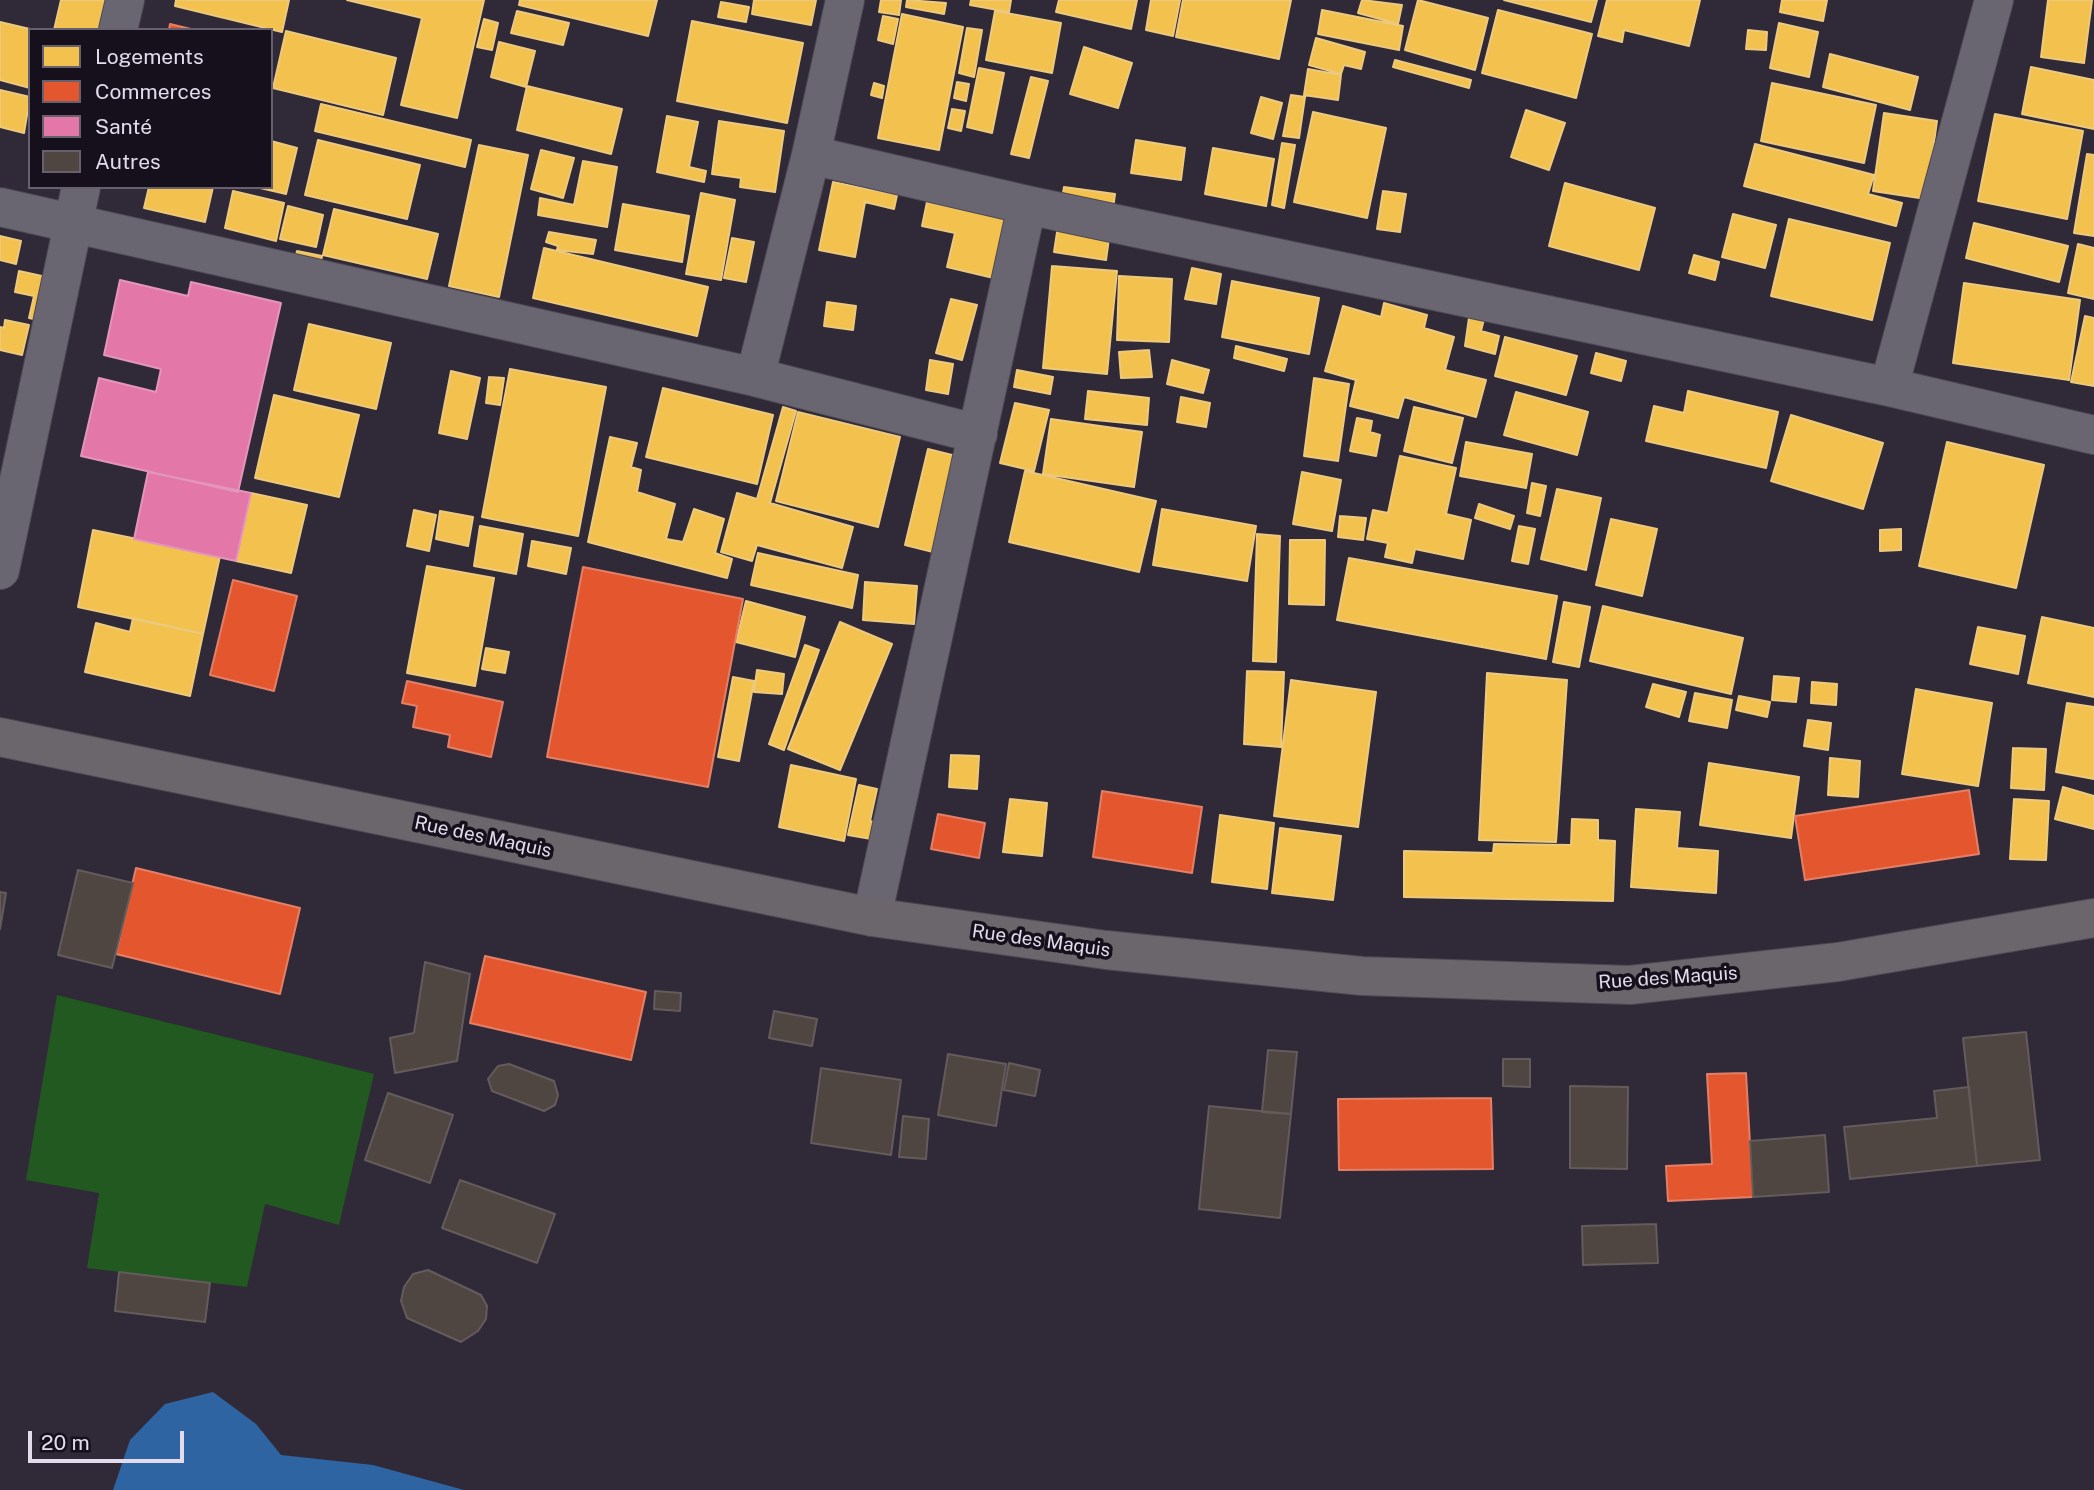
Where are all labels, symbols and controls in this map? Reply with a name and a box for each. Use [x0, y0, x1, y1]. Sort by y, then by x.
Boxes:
legend [28, 28, 273, 189]
text: Logements [95, 44, 204, 69]
text: Commerces [95, 79, 211, 104]
text: Santé [95, 114, 152, 139]
text: Autres [95, 149, 161, 174]
street label: Rue des Maquis [412, 811, 554, 863]
street label: Rue des Maquis [970, 920, 1112, 962]
street label: Rue des Maquis [1598, 962, 1738, 994]
scale bar [32, 1416, 187, 1460]
text: 20 m [41, 1430, 90, 1455]

